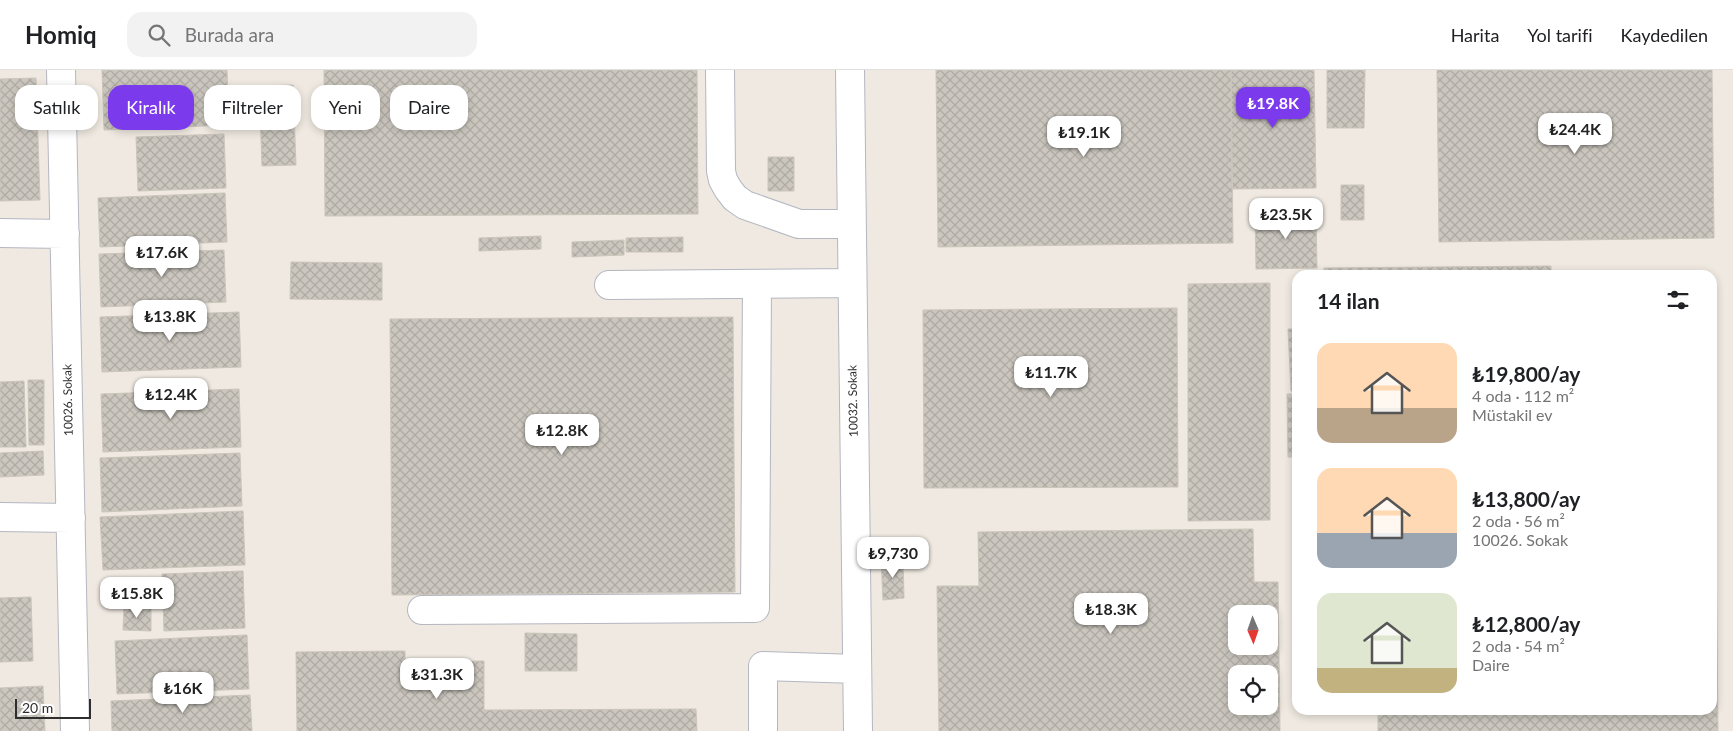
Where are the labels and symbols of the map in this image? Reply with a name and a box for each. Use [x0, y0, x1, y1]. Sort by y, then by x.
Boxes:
pin: ₺19.8K [1232, 87, 1314, 129]
pin: ₺24.4K [1534, 112, 1616, 155]
pin: ₺19.1K [1043, 116, 1125, 158]
pin: ₺23.5K [1245, 198, 1327, 240]
pin: ₺17.6K [121, 236, 203, 278]
pin: ₺13.8K [129, 300, 211, 342]
pin: ₺11.7K [1010, 356, 1092, 398]
street label: 10026. Sokak [59, 363, 76, 436]
street label: 10032. Sokak [844, 364, 861, 437]
pin: ₺12.4K [130, 378, 212, 420]
pin: ₺12.8K [521, 414, 603, 456]
pin: ₺9,730 [852, 536, 934, 579]
pin: ₺15.8K [96, 576, 178, 619]
pin: ₺18.3K [1070, 592, 1152, 635]
north arrow [1228, 605, 1278, 655]
pin: ₺31.3K [396, 658, 478, 700]
pin: ₺16K [153, 672, 213, 714]
scale bar [15, 696, 91, 719]

